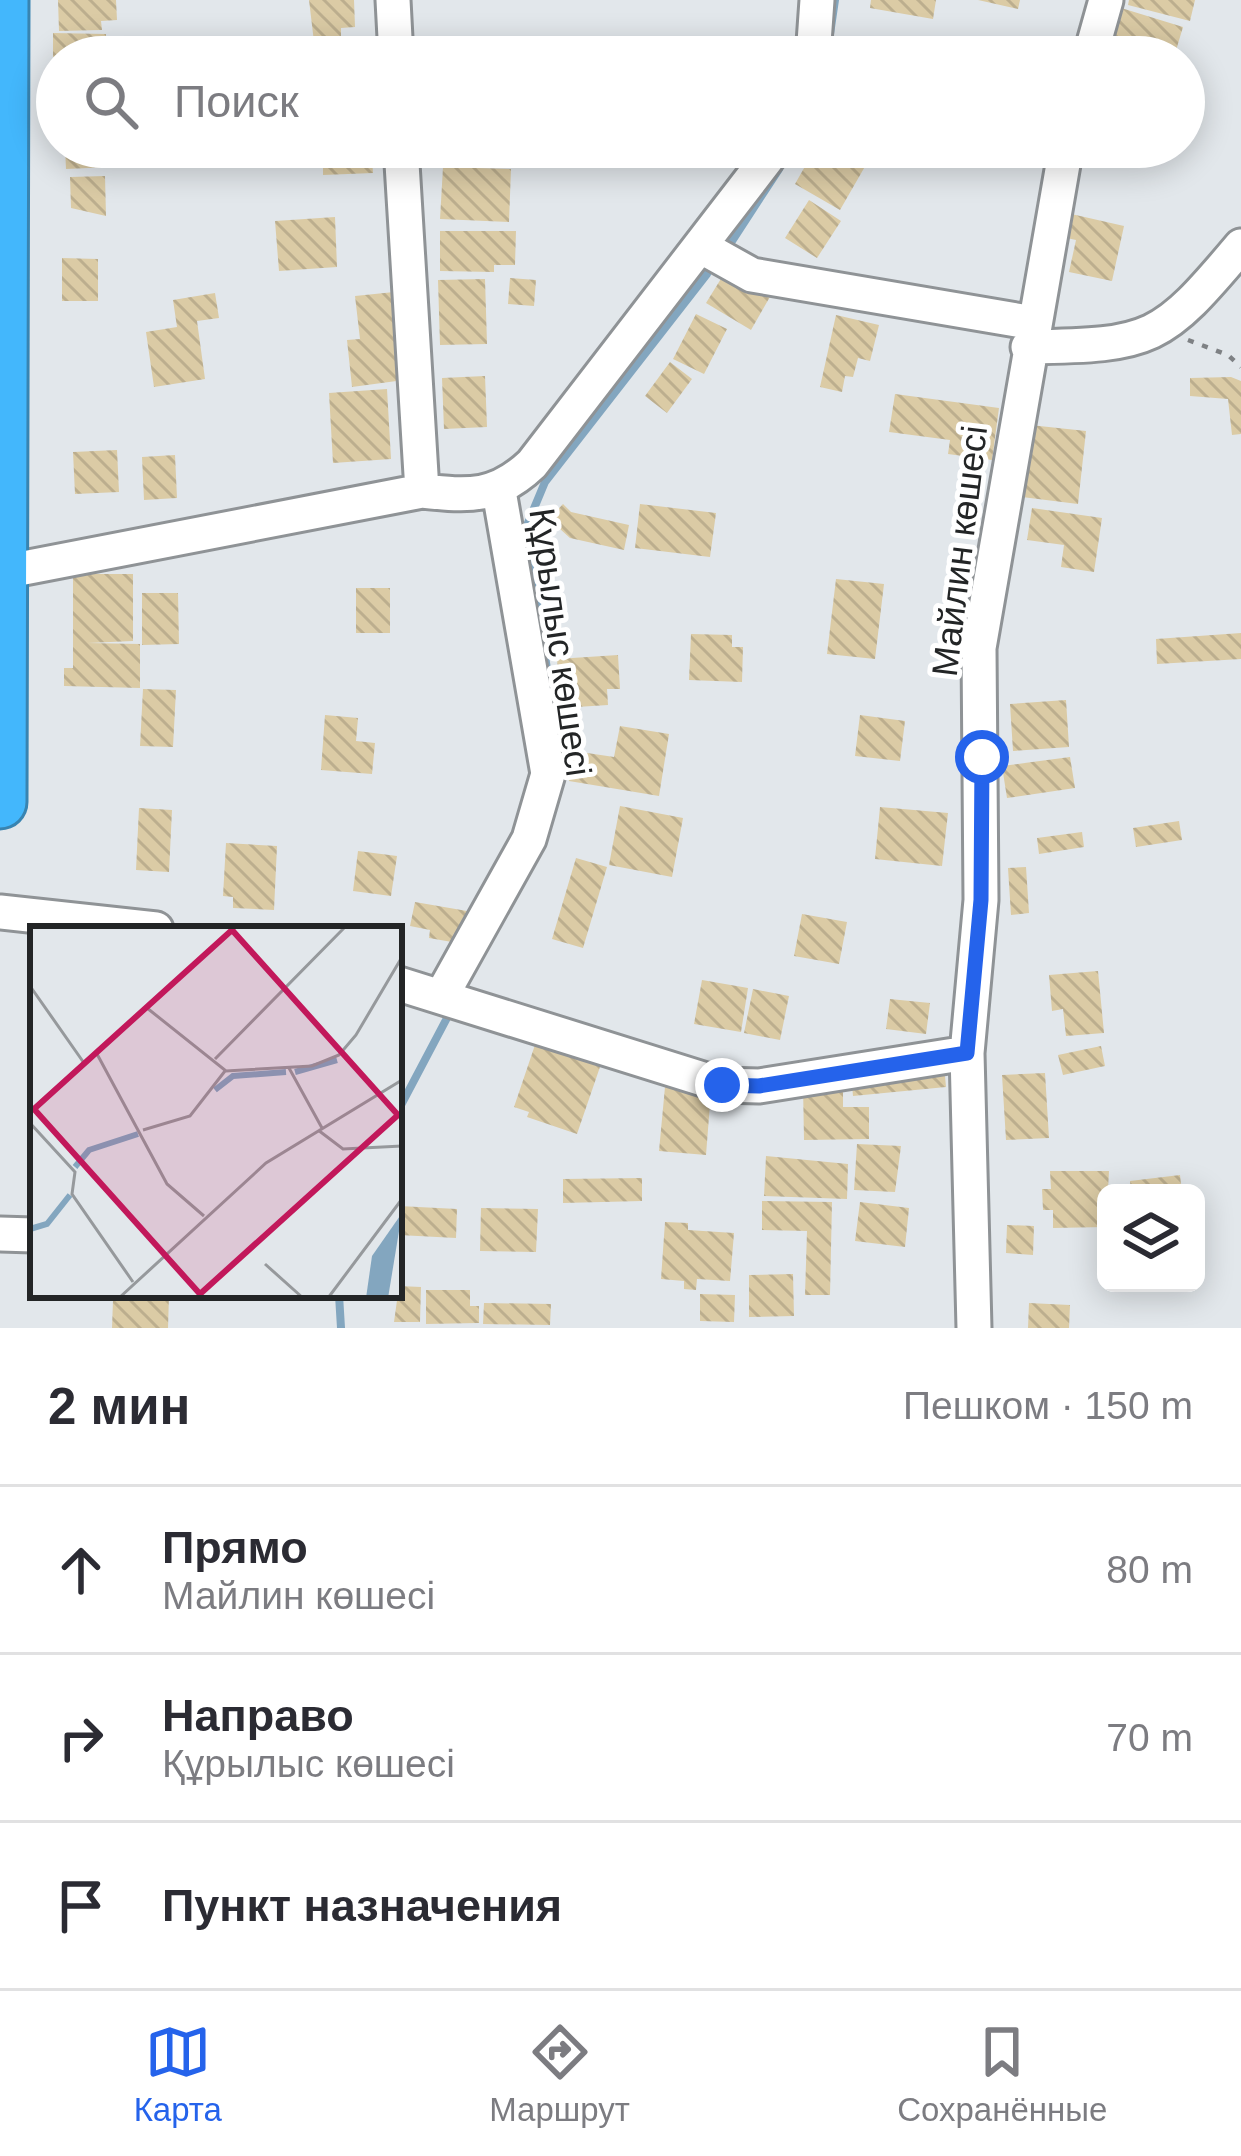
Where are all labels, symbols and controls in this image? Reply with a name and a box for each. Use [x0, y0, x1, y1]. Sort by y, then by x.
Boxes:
search box [36, 36, 1205, 168]
icon: search [78, 69, 144, 135]
text: Поиск [174, 76, 299, 127]
street label: Майлин көшесі [924, 423, 995, 679]
street label: Құрылыс көшесі [521, 505, 600, 779]
route start [955, 730, 1009, 784]
inset map [30, 926, 402, 1298]
route end [695, 1058, 749, 1112]
map controls [1097, 1184, 1205, 1292]
button: layers [1097, 1184, 1205, 1292]
text: 2 мин [48, 1378, 190, 1435]
text: Пешком · 150 m [903, 1384, 1193, 1427]
text: Прямо [162, 1522, 308, 1573]
icon: ahead [48, 1537, 114, 1603]
text: 80 m [1106, 1548, 1193, 1591]
text: Майлин көшесі [162, 1574, 435, 1617]
text: Направо [162, 1690, 354, 1741]
icon: right [48, 1705, 114, 1771]
text: 70 m [1106, 1716, 1193, 1759]
text: Құрылыс көшесі [162, 1742, 455, 1785]
icon: arrive [48, 1873, 114, 1939]
text: Пункт назначения [162, 1880, 562, 1931]
tab: Карта [134, 2019, 222, 2129]
tab: Маршрут [489, 2019, 630, 2129]
tab: Сохранённые [897, 2019, 1107, 2129]

